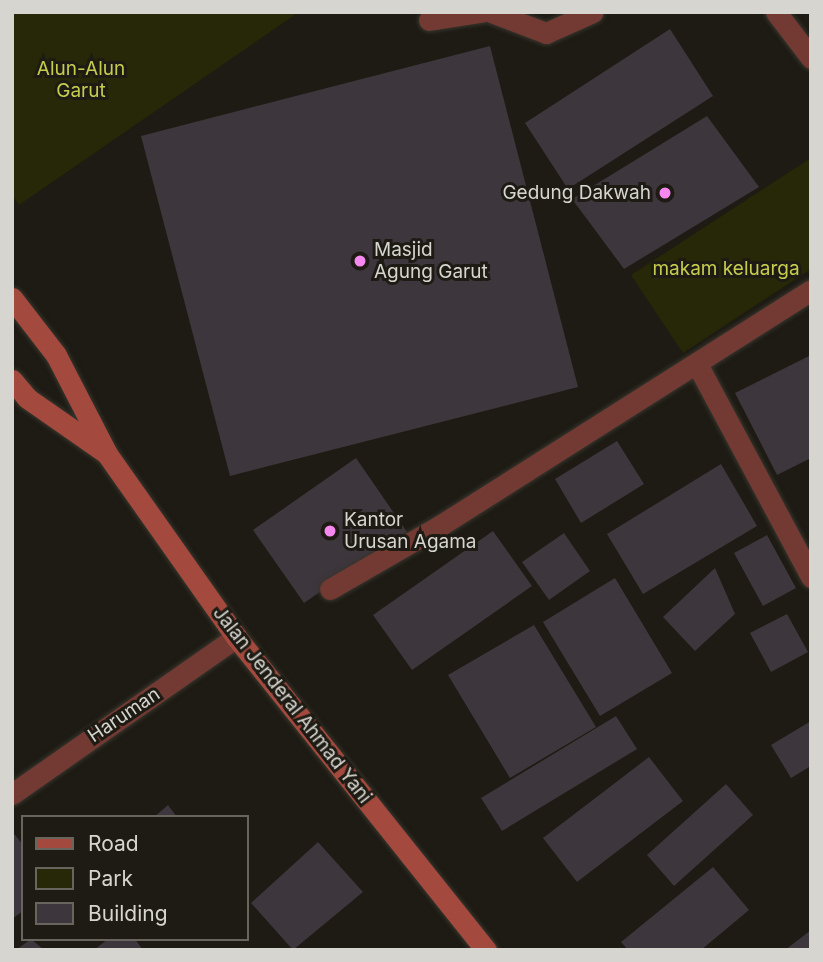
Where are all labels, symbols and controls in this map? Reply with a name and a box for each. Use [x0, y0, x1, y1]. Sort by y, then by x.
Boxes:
park label: Alun-Alun Garut [37, 58, 125, 102]
place label: Gedung Dakwah [502, 182, 651, 204]
marker: Gedung Dakwah [657, 185, 673, 201]
place label: Masjid Agung Garut [374, 239, 488, 283]
marker: Masjid Agung Garut [352, 253, 368, 269]
park label: makam keluarga [652, 258, 800, 280]
place label: Kantor Urusan Agama [344, 509, 477, 553]
marker: Kantor Urusan Agama [322, 523, 338, 539]
street label: Jalan Jenderal Ahmad Yani [208, 602, 376, 808]
street label: Haruman [84, 683, 164, 747]
legend [21, 815, 248, 941]
text: Road [88, 831, 139, 856]
text: Park [88, 866, 133, 891]
text: Building [88, 901, 168, 926]

